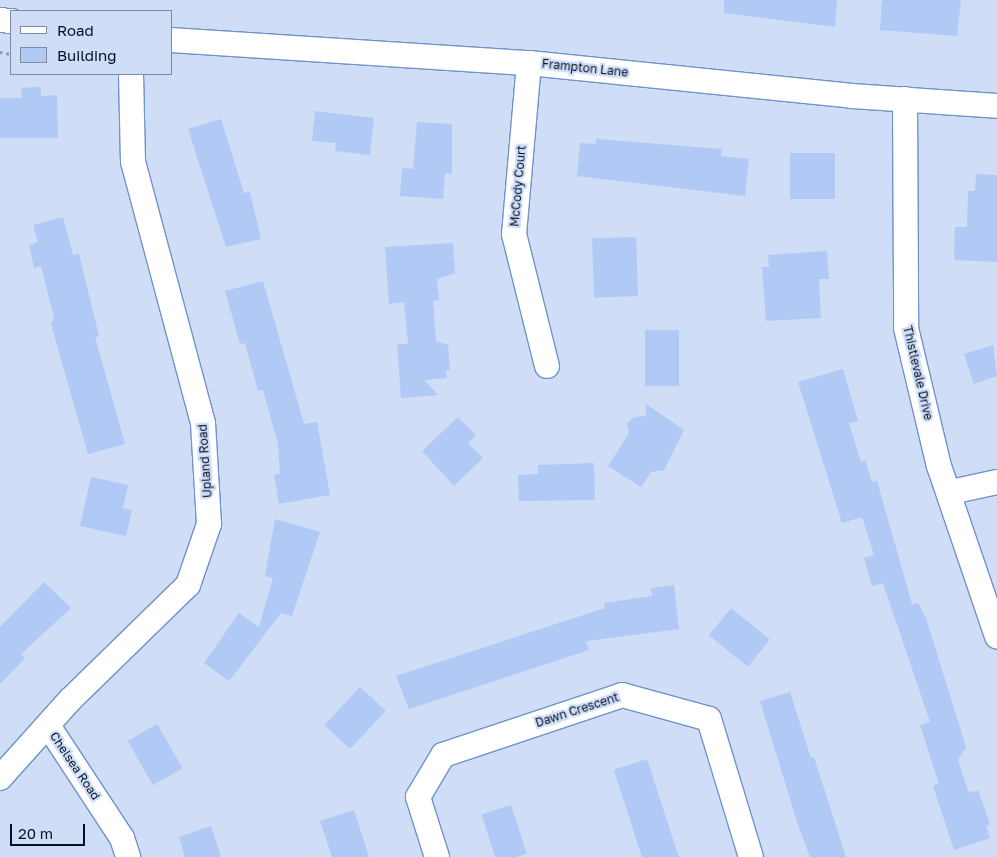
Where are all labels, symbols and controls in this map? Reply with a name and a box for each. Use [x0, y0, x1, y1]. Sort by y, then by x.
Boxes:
legend [10, 10, 172, 75]
text: Road [57, 21, 94, 39]
text: Building [57, 46, 117, 64]
street label: Frampton Lane [541, 56, 629, 80]
street label: McCody Court [507, 145, 529, 227]
street label: Thistlevale Drive [900, 325, 936, 421]
street label: Upland Road [195, 424, 215, 498]
street label: Dawn Crescent [534, 690, 620, 730]
street label: Chelsea Road [47, 729, 103, 803]
scale bar [12, 814, 88, 846]
text: 20 m [18, 824, 53, 842]

